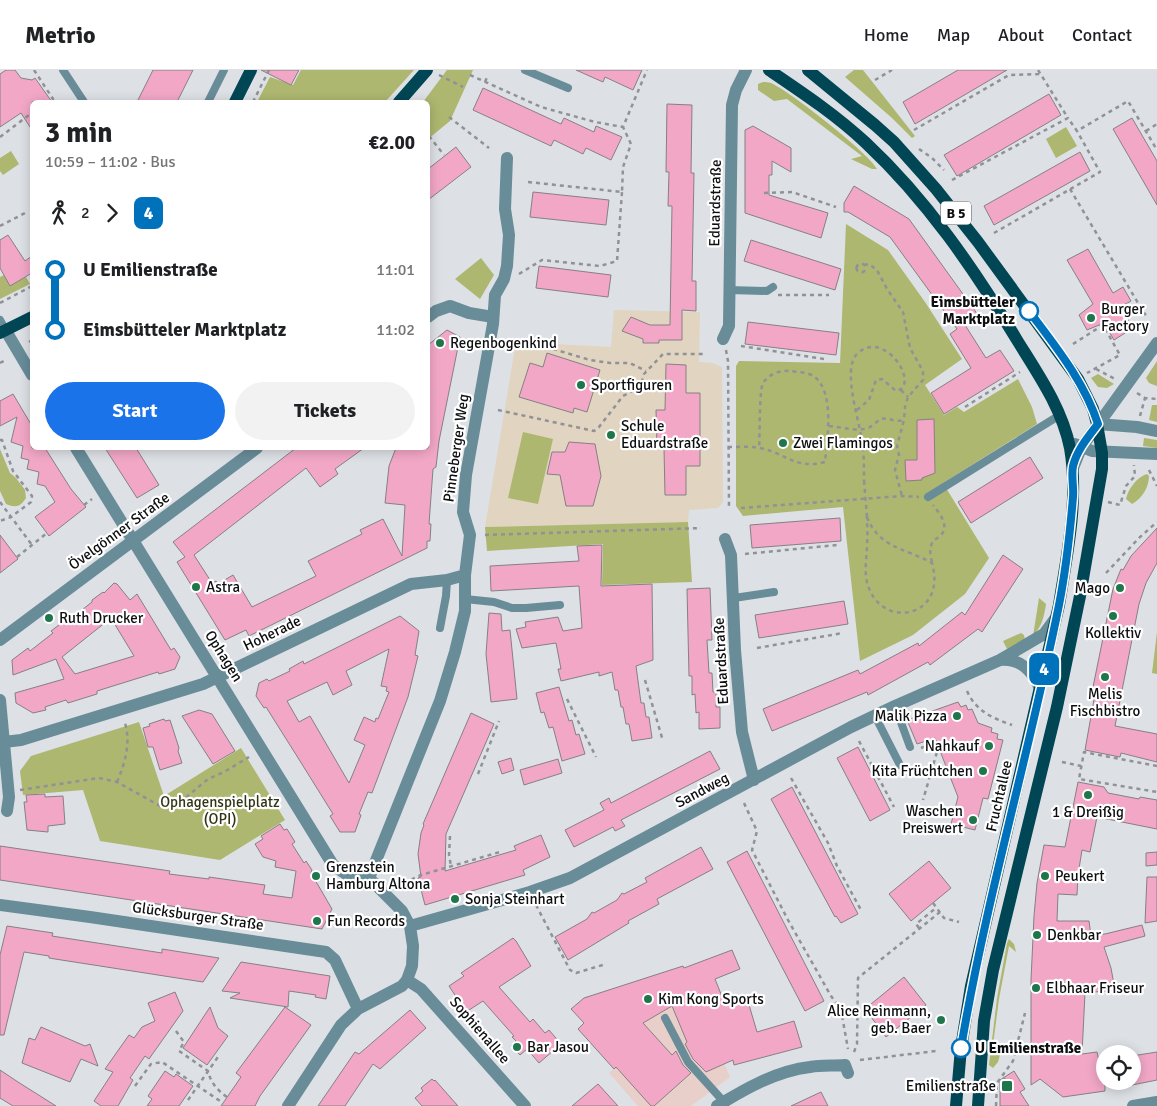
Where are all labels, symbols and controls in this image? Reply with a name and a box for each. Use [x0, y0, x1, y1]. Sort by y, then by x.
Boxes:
text: Metrio [25, 20, 96, 50]
text: Home [864, 24, 909, 46]
text: Map [937, 24, 970, 46]
text: About [998, 24, 1044, 46]
text: Contact [1072, 24, 1132, 46]
text: 3 min [45, 116, 113, 150]
text: €2.00 [369, 131, 415, 155]
text: 10:59 – 11:02 · Bus [45, 152, 176, 172]
street label: Eduardstraße [705, 159, 725, 247]
icon: walk [45, 199, 73, 227]
icon: forward [98, 199, 126, 227]
text: 4 [144, 202, 153, 224]
road number: B 5 [941, 202, 971, 224]
text: 2 [81, 203, 90, 223]
text: U Emilienstraße [83, 258, 218, 282]
text: 11:01 [376, 260, 415, 280]
place label: Eimsbütteler Marktplatz [930, 293, 1015, 328]
place label: Burger Factory [1101, 300, 1149, 335]
marker: Eimsbütteler Marktplatz [1019, 301, 1039, 321]
marker: Burger Factory [1085, 312, 1097, 324]
text: Eimsbütteler Marktplatz [83, 318, 286, 342]
text: 11:02 [376, 320, 415, 340]
place label: Regenbogenkind [450, 334, 557, 352]
marker: Regenbogenkind [434, 337, 446, 349]
place label: Sportfiguren [591, 376, 672, 394]
marker: Sportfiguren [575, 379, 587, 391]
button: Start [45, 382, 225, 440]
button: Tickets [235, 382, 415, 440]
street label: Pinneberger Weg [439, 393, 473, 503]
place label: Schule Eduardstraße [621, 417, 708, 452]
marker: Schule Eduardstraße [605, 429, 617, 441]
place label: Zwei Flamingos [793, 434, 893, 452]
marker: Zwei Flamingos [777, 437, 789, 449]
street label: Övelgönner Straße [65, 488, 173, 574]
place label: Astra [206, 578, 240, 596]
place label: Mago [1075, 579, 1110, 597]
marker: Astra [190, 581, 202, 593]
marker: Mago [1114, 582, 1126, 594]
place label: Ruth Drucker [59, 609, 144, 627]
marker: Kollektiv [1107, 610, 1119, 622]
street label: Hoherade [240, 611, 304, 655]
marker: Ruth Drucker [43, 612, 55, 624]
street label: Eduardstraße [710, 617, 732, 705]
place label: Kollektiv [1085, 624, 1141, 642]
street label: Ophagen [201, 627, 247, 685]
line badge: 4 [1028, 653, 1060, 685]
text: 4 [1039, 658, 1049, 680]
marker: Melis Fischbistro [1099, 671, 1111, 683]
place label: Melis Fischbistro [1070, 685, 1140, 720]
place label: Malik Pizza [874, 707, 947, 725]
marker: Malik Pizza [951, 710, 963, 722]
place label: Nahkauf [925, 737, 980, 755]
marker: Nahkauf [983, 740, 995, 752]
street label: Fruchtallee [982, 759, 1016, 833]
place label: Kita Früchtchen [871, 762, 973, 780]
marker: Kita Früchtchen [977, 765, 989, 777]
street label: Sandweg [672, 768, 732, 812]
marker: 1 & Dreißig [1082, 789, 1094, 801]
park label: Ophagenspielplatz (OPI) [160, 793, 280, 828]
place label: Waschen Preiswert [902, 802, 963, 837]
place label: 1 & Dreißig [1052, 803, 1124, 821]
marker: Waschen Preiswert [967, 814, 979, 826]
place label: Grenzstein Hamburg Altona [326, 858, 430, 893]
place label: Peukert [1055, 867, 1105, 885]
marker: Grenzstein Hamburg Altona [310, 870, 322, 882]
marker: Peukert [1039, 870, 1051, 882]
place label: Sonja Steinhart [465, 890, 564, 908]
marker: Sonja Steinhart [449, 893, 461, 905]
street label: Glücksburger Straße [131, 898, 265, 934]
place label: Fun Records [327, 912, 406, 930]
marker: Fun Records [311, 915, 323, 927]
place label: Denkbar [1047, 926, 1101, 944]
marker: Denkbar [1031, 929, 1043, 941]
place label: Elbhaar Friseur [1046, 979, 1145, 997]
marker: Elbhaar Friseur [1030, 982, 1042, 994]
place label: Kim Kong Sports [658, 990, 764, 1008]
street label: Sophienallee [446, 993, 514, 1067]
marker: Kim Kong Sports [642, 993, 654, 1005]
place label: Alice Reinmann, geb. Baer [827, 1002, 931, 1037]
marker: Alice Reinmann, geb. Baer [935, 1014, 947, 1026]
place label: Bar Jasou [527, 1038, 589, 1056]
marker: U Emilienstraße [951, 1038, 971, 1058]
place label: U Emilienstraße [975, 1039, 1081, 1057]
marker: Bar Jasou [511, 1041, 523, 1053]
map controls [1096, 1045, 1141, 1090]
button: locate [1096, 1045, 1141, 1090]
place label: Emilienstraße [906, 1077, 996, 1095]
marker: Emilienstraße [1000, 1079, 1014, 1093]

